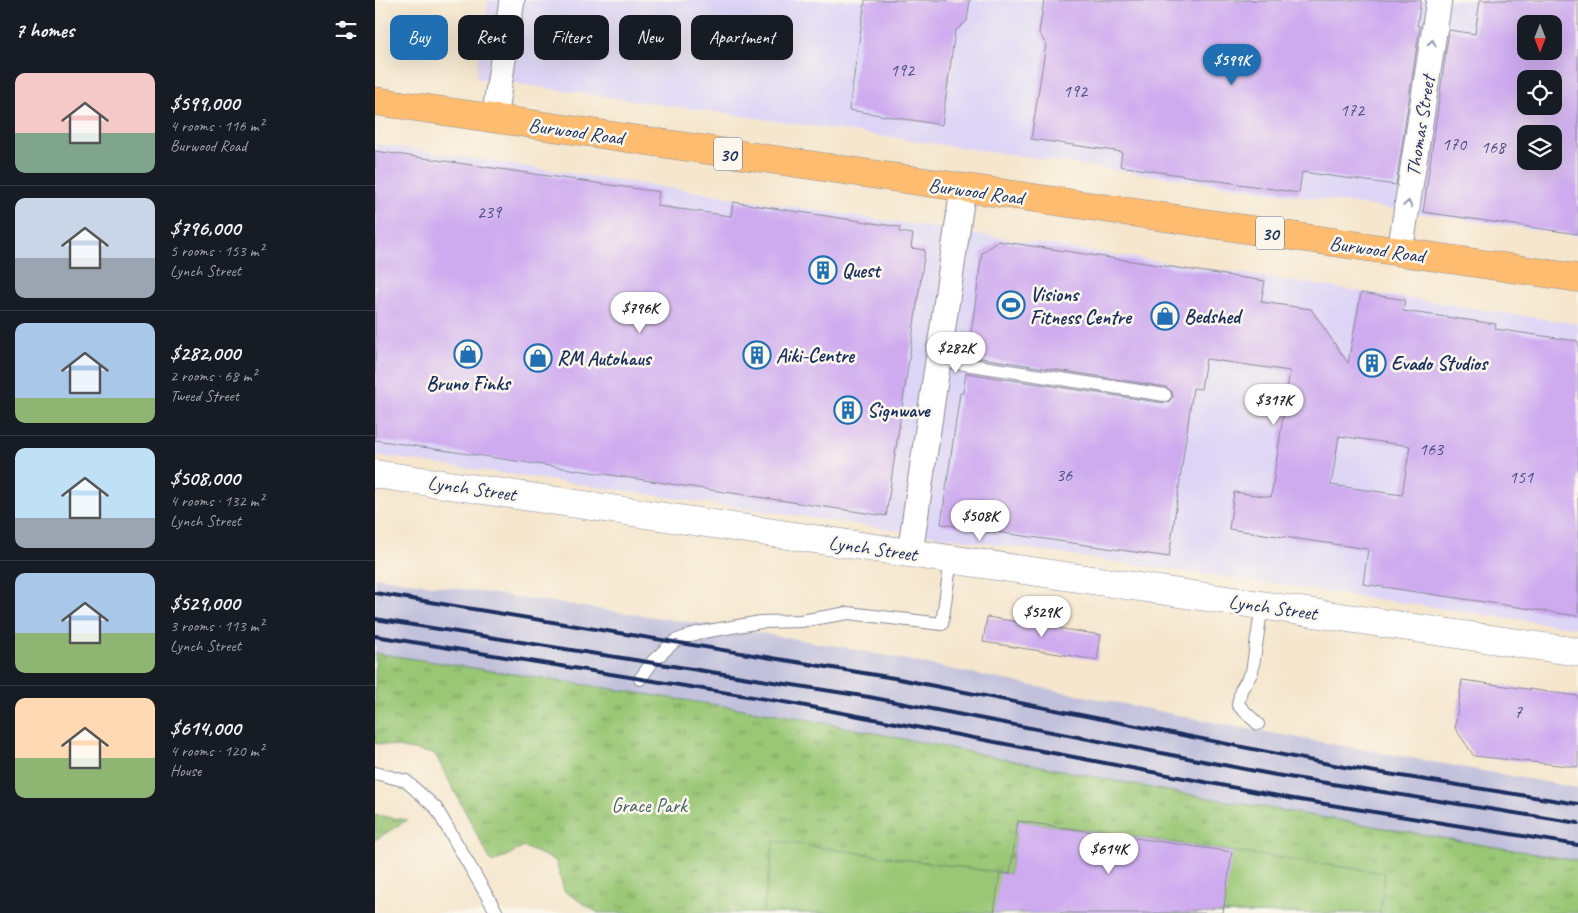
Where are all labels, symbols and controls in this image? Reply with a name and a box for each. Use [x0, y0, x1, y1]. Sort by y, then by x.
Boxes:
chip: Buy [390, 15, 448, 60]
chip: Rent [458, 15, 524, 60]
chip: Filters [534, 15, 609, 60]
chip: New [619, 15, 681, 60]
chip: Apartment [691, 15, 793, 60]
north arrow [1517, 15, 1563, 60]
map controls [1517, 15, 1562, 170]
icon: filters [332, 16, 360, 44]
text: 7 homes [15, 17, 74, 43]
one-way arrow [1427, 39, 1437, 48]
pin: $599K [1197, 44, 1267, 86]
text: $599K [1214, 50, 1250, 70]
house number: 192 [890, 59, 916, 81]
button: locate [1517, 70, 1562, 115]
street label: Thomas Street [1400, 71, 1441, 178]
house number: 192 [1063, 80, 1089, 102]
text: $599,000 [170, 90, 239, 116]
icon: home [55, 93, 115, 153]
house number: 172 [1340, 99, 1366, 121]
street label: Burwood Road [527, 112, 628, 151]
text: 4 rooms · 116 m² [170, 116, 264, 136]
button: layers [1517, 125, 1562, 170]
house number: 170 [1442, 133, 1468, 155]
text: Burwood Road [170, 136, 247, 156]
house number: 168 [1481, 136, 1507, 158]
road number: 30 [714, 138, 742, 170]
street label: Burwood Road [927, 172, 1028, 211]
one-way arrow [1402, 200, 1412, 208]
house number: 239 [477, 201, 503, 223]
text: $796,000 [170, 215, 240, 241]
road number: 30 [1256, 217, 1284, 250]
icon: home [55, 218, 115, 278]
street label: Burwood Road [1328, 230, 1429, 269]
text: 5 rooms · 153 m² [170, 241, 264, 261]
building icon: Quest [808, 255, 838, 285]
place label: Quest [842, 258, 882, 283]
text: Lynch Street [170, 261, 241, 281]
place label: Visions Fitness Centre [1030, 282, 1133, 330]
sports icon: Visions Fitness Centre [996, 290, 1026, 320]
pin: $796K [605, 292, 675, 334]
text: $796K [621, 298, 659, 318]
shop icon: Bedshed [1150, 301, 1180, 331]
place label: Bedshed [1184, 304, 1244, 329]
pin: $282K [921, 332, 991, 374]
text: $282K [938, 338, 974, 358]
shop icon: Bruno Finks [453, 339, 483, 369]
text: $282,000 [170, 340, 240, 366]
building icon: Aiki-Centre [742, 340, 772, 370]
icon: home [55, 343, 115, 403]
shop icon: RM Autohaus [523, 343, 553, 373]
place label: Aiki-Centre [776, 343, 855, 368]
place label: RM Autohaus [557, 346, 653, 371]
building icon: Evado Studios [1357, 348, 1387, 378]
place label: Evado Studios [1391, 351, 1489, 376]
text: 2 rooms · 68 m² [170, 366, 256, 386]
place label: Bruno Finks [426, 371, 512, 396]
pin: $317K [1239, 384, 1309, 426]
text: Tweed Street [170, 386, 239, 406]
text: $317K [1256, 390, 1292, 410]
building icon: Signwave [833, 395, 863, 425]
place label: Signwave [867, 398, 931, 423]
house number: 163 [1419, 438, 1445, 460]
house number: 36 [1056, 464, 1073, 486]
text: $508,000 [170, 465, 240, 491]
house number: 151 [1509, 466, 1534, 488]
icon: home [55, 468, 115, 528]
street label: Lynch Street [426, 470, 520, 507]
text: 4 rooms · 132 m² [170, 491, 264, 511]
pin: $508K [945, 500, 1015, 542]
text: $508K [962, 506, 998, 526]
text: Lynch Street [170, 511, 241, 531]
street label: Lynch Street [827, 530, 921, 567]
street label: Lynch Street [1227, 589, 1321, 626]
text: $529,000 [170, 590, 240, 616]
icon: home [55, 593, 115, 653]
pin: $529K [1007, 596, 1077, 638]
text: $529K [1024, 602, 1060, 622]
text: 3 rooms · 113 m² [170, 616, 264, 636]
text: Lynch Street [170, 636, 241, 656]
house number: 7 [1514, 701, 1523, 723]
text: $614,000 [170, 715, 241, 741]
icon: home [55, 718, 115, 778]
text: 4 rooms · 120 m² [170, 741, 264, 761]
text: House [170, 761, 201, 781]
park label: Grace Park [611, 793, 688, 818]
pin: $614K [1074, 832, 1144, 875]
text: $614K [1090, 839, 1128, 859]

